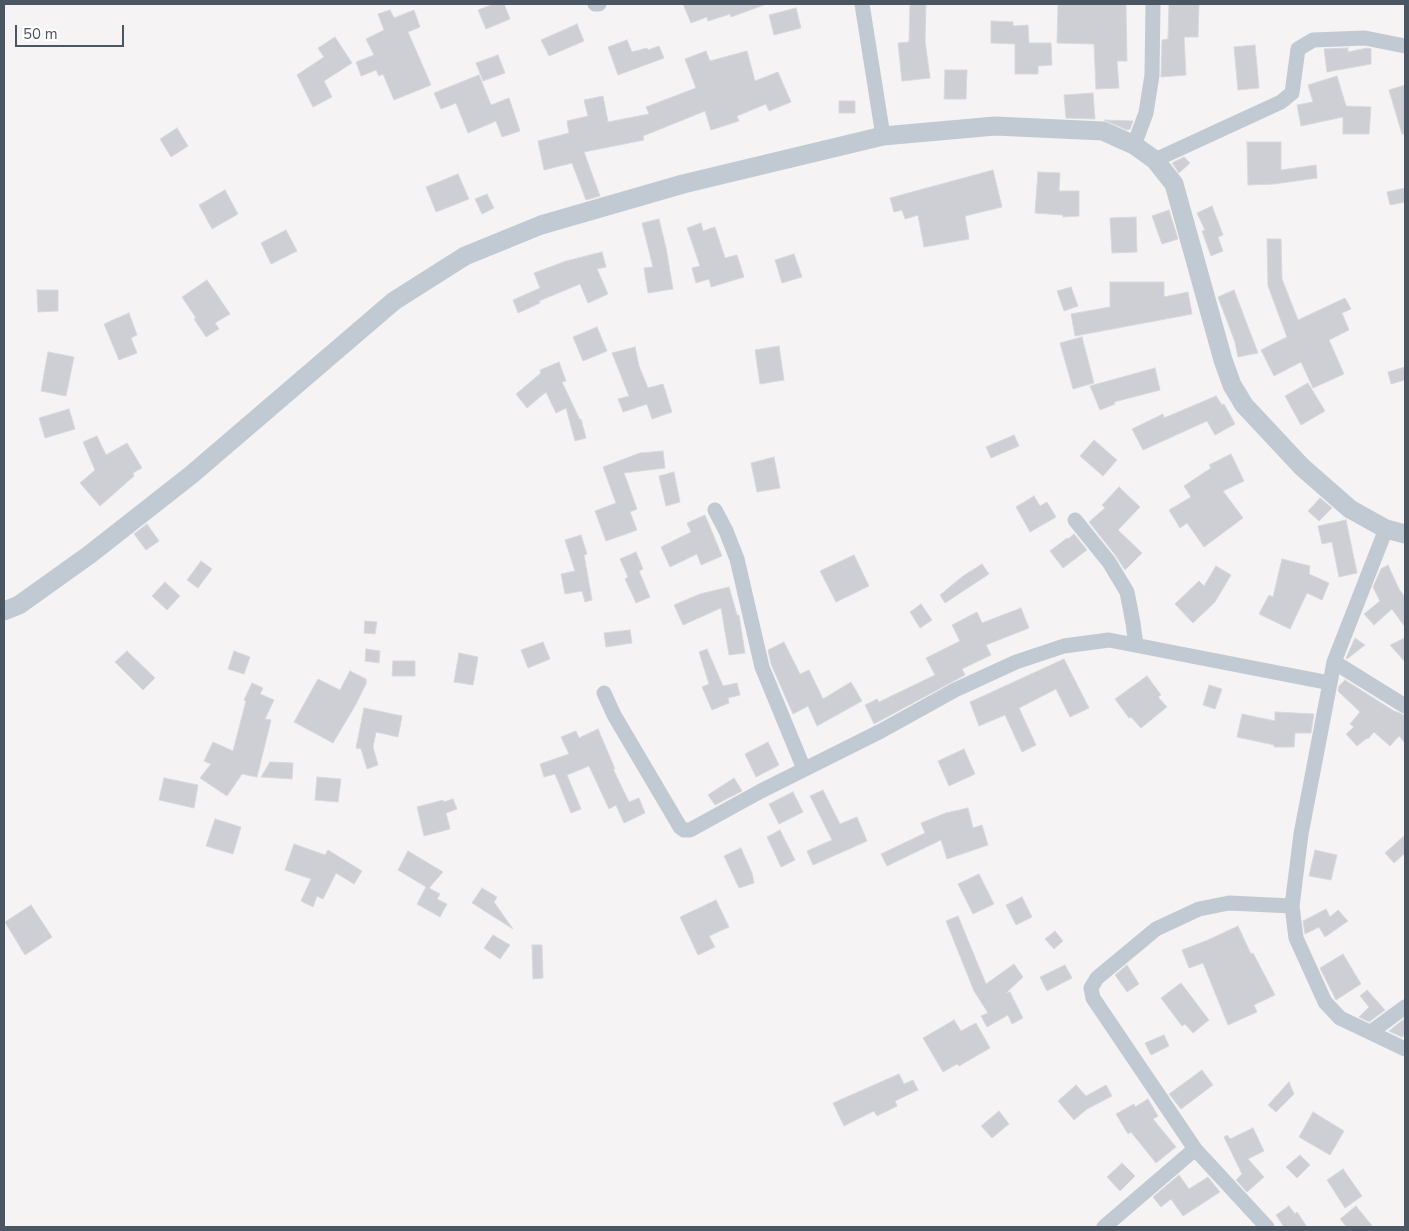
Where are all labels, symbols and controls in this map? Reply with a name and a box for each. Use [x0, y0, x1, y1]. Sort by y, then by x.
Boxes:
scale bar [18, 15, 126, 47]
text: 50 m [23, 24, 58, 44]

